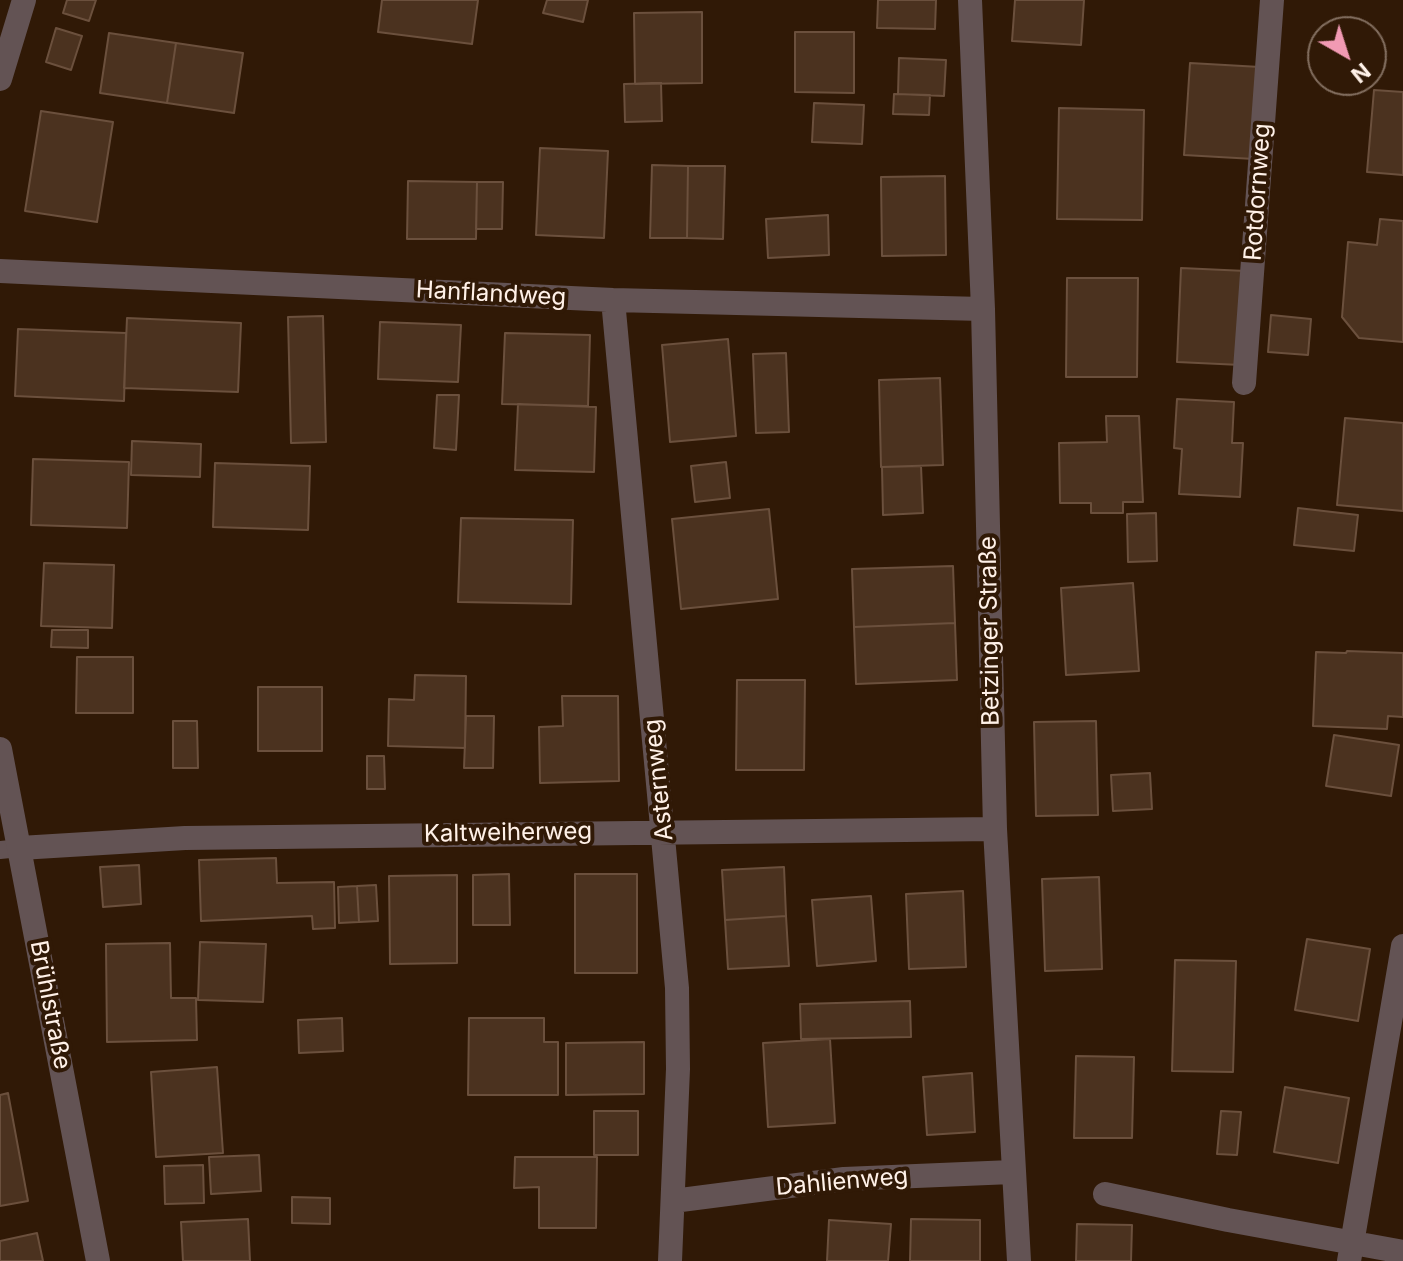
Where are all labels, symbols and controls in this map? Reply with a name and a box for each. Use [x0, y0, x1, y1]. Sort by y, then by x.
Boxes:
north arrow [1307, 16, 1387, 96]
text: N [1346, 58, 1376, 88]
street label: Rotdornweg [1239, 122, 1277, 262]
street label: Hanflandweg [415, 276, 567, 312]
street label: Betzinger Straße [974, 536, 1006, 726]
street label: Asternweg [638, 718, 680, 842]
street label: Kaltweiherweg [424, 817, 592, 849]
street label: Brühlstraße [23, 938, 77, 1072]
street label: Dahlienweg [775, 1162, 909, 1202]

